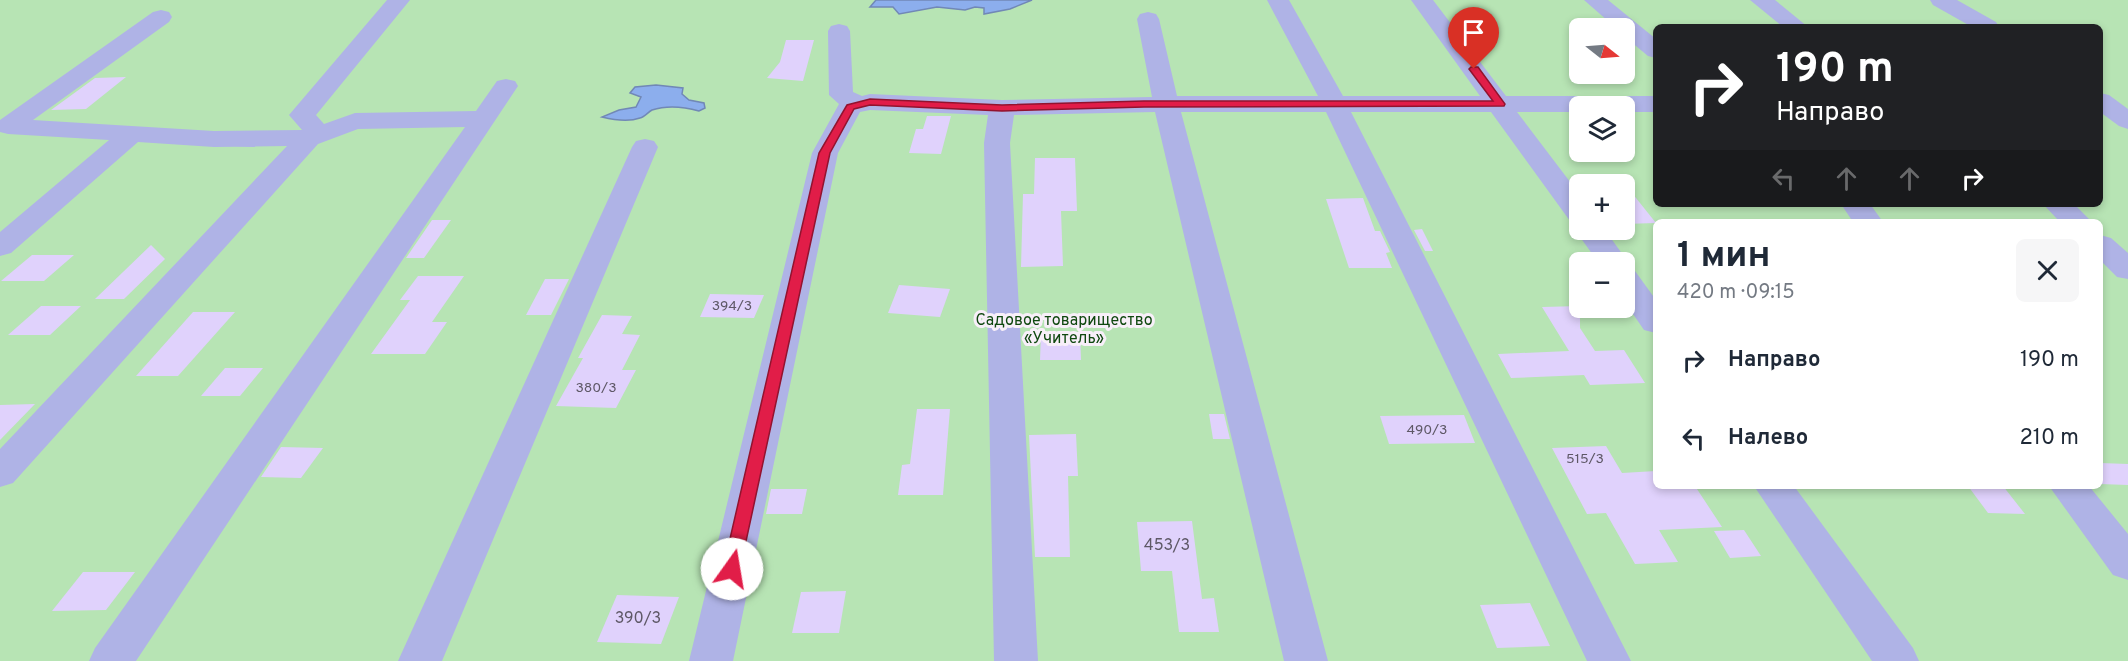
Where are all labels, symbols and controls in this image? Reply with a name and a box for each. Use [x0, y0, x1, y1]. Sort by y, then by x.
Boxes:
pin [1448, 7, 1499, 69]
icon: arrive [1457, 16, 1490, 49]
north arrow [1569, 18, 1635, 84]
map controls [1569, 18, 1635, 318]
text: 190 m [1776, 44, 1894, 97]
icon: right [1677, 48, 1755, 126]
button: layers [1569, 96, 1635, 162]
text: Направо [1776, 96, 1884, 130]
icon: left [1767, 162, 1800, 195]
icon: ahead [1830, 162, 1863, 195]
icon: ahead [1893, 162, 1926, 195]
icon: right [1956, 162, 1989, 195]
button: + [1569, 174, 1635, 240]
text: 1 мин [1677, 234, 1771, 280]
button: close [2016, 239, 2079, 302]
button: − [1569, 252, 1635, 318]
text: 420 m · 09:15 [1677, 280, 1795, 306]
house number: 394/3 [712, 298, 752, 315]
park label: Садовое товарищество «Учитель» [975, 311, 1153, 349]
icon: right [1677, 344, 1710, 377]
text: Направо [1728, 347, 1820, 374]
text: 190 m [2020, 347, 2079, 374]
house number: 380/3 [575, 380, 617, 397]
house number: 490/3 [1406, 422, 1448, 439]
icon: left [1677, 422, 1710, 455]
text: Налево [1728, 425, 1808, 452]
text: 210 m [2019, 425, 2079, 452]
house number: 515/3 [1566, 451, 1604, 468]
house number: 453/3 [1144, 536, 1190, 556]
position arrow [700, 537, 764, 601]
house number: 390/3 [615, 609, 661, 629]

